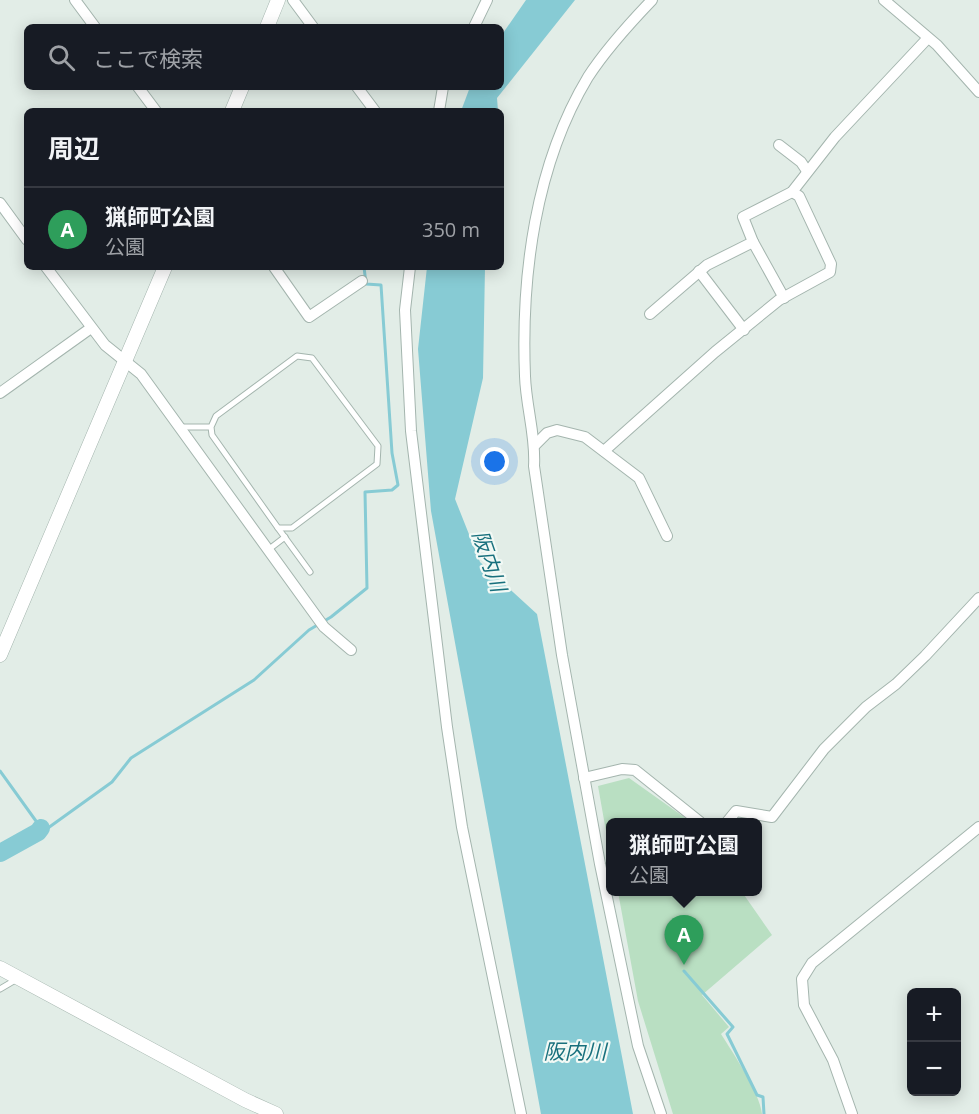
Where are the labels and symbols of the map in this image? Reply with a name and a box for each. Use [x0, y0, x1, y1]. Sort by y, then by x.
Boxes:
your location [480, 447, 509, 476]
water label: 阪内川 [467, 527, 514, 597]
pin: A [664, 916, 704, 965]
water label: 阪内川 [544, 1037, 608, 1065]

